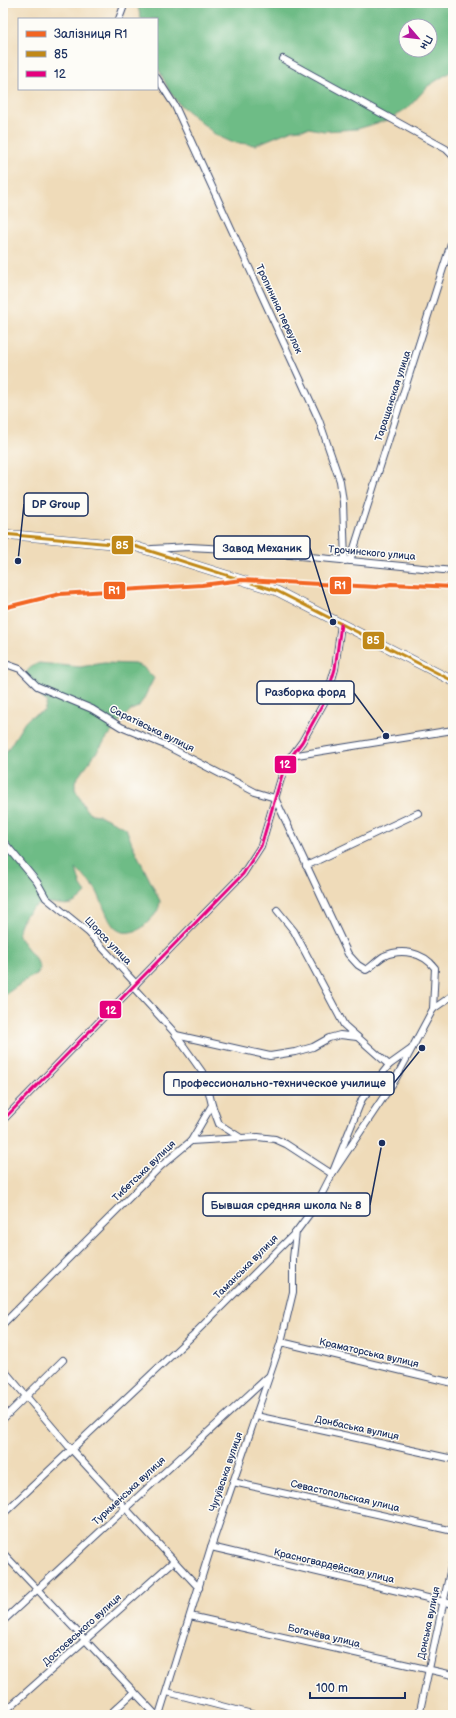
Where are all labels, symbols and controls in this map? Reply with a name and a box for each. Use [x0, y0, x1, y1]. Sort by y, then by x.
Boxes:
legend [18, 18, 158, 90]
north arrow [398, 18, 438, 58]
text: Залізниця R1 [54, 27, 127, 42]
text: Пн [417, 33, 436, 52]
text: 85 [54, 47, 68, 62]
text: 12 [54, 67, 66, 82]
street label: Тропинина переулок [253, 263, 305, 356]
street label: Таращанская улица [373, 349, 413, 443]
callout: DP Group [24, 493, 88, 516]
text: DP Group [32, 498, 80, 511]
line badge: 85 [111, 535, 134, 555]
callout: Завод Механик [214, 536, 310, 559]
text: 85 [116, 539, 129, 552]
text: Завод Механик [222, 542, 302, 555]
street label: Трочинского улица [328, 543, 416, 563]
line badge: R1 [329, 576, 352, 595]
text: R1 [334, 579, 346, 592]
line badge: R1 [103, 581, 126, 600]
text: R1 [108, 584, 120, 597]
line badge: 85 [362, 631, 385, 650]
text: 85 [367, 634, 380, 647]
callout: Разборка форд [257, 681, 354, 704]
text: Разборка форд [265, 686, 346, 699]
street label: Саратівська вулиця [108, 703, 197, 755]
line badge: 12 [274, 755, 297, 774]
text: 12 [279, 758, 291, 771]
street label: Щорса улица [82, 915, 134, 967]
line badge: 12 [99, 1000, 122, 1019]
text: 12 [105, 1004, 117, 1017]
callout: Профессионально-техническое училище [164, 1072, 394, 1095]
text: Профессионально-техническое училище [172, 1077, 386, 1090]
street label: Тибетська вулиця [110, 1138, 178, 1204]
callout: Бывшая средняя школа № 8 [203, 1193, 370, 1216]
text: Бывшая средняя школа № 8 [210, 1199, 362, 1212]
street label: Таманська вулиця [211, 1232, 281, 1302]
street label: Краматорська вулиця [318, 1336, 420, 1370]
street label: Донбаська вулиця [314, 1413, 401, 1443]
street label: Чугуївська вулиця [207, 1430, 245, 1513]
street label: Туркменська вулиця [90, 1454, 168, 1528]
street label: Севастопольская улица [289, 1478, 401, 1514]
street label: Красногвардейская улица [273, 1546, 396, 1586]
street label: Донська вулиця [415, 1585, 443, 1661]
street label: Достоєвського вулиця [40, 1591, 124, 1668]
street label: Богачёва улица [287, 1622, 361, 1650]
scale bar [310, 1674, 405, 1700]
text: 100 m [316, 1681, 348, 1696]

